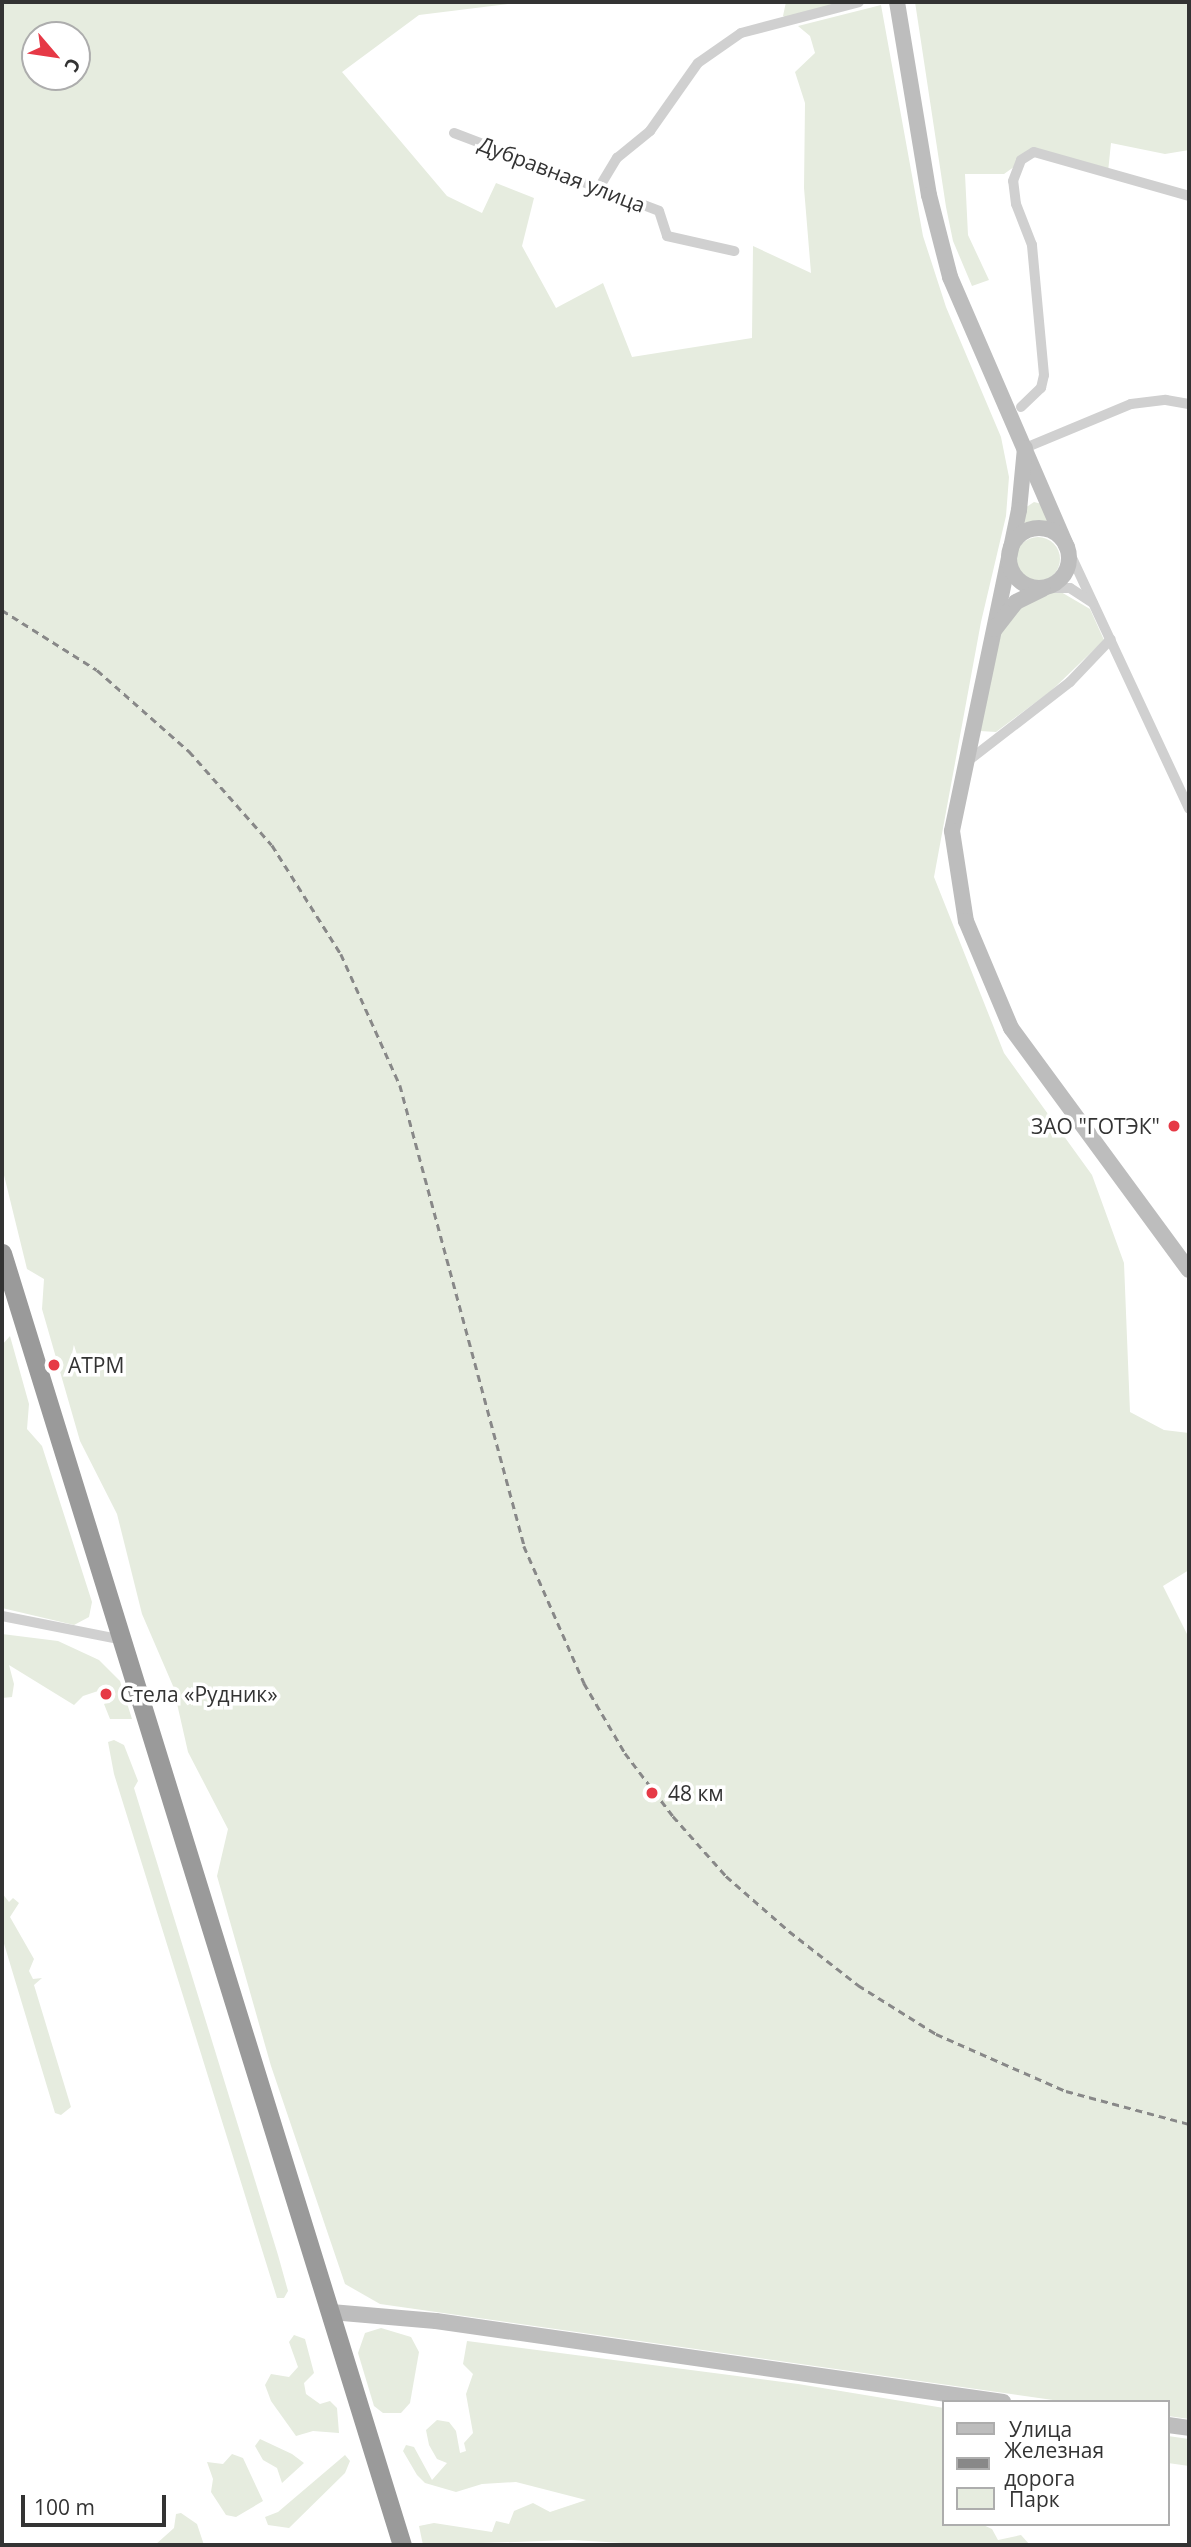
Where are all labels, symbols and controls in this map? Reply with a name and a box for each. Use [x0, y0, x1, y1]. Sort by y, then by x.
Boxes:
north arrow [21, 21, 91, 91]
text: С [58, 54, 87, 77]
street label: Дубравная улица [475, 131, 649, 217]
place label: ЗАО "ГОТЭК" [1031, 1113, 1160, 1139]
marker: ЗАО "ГОТЭК" [1166, 1118, 1182, 1134]
place label: АТРМ [68, 1352, 124, 1378]
marker: АТРМ [46, 1357, 62, 1373]
place label: Стела «Рудник» [120, 1681, 278, 1707]
marker: Стела «Рудник» [98, 1686, 114, 1702]
place label: 48 км [668, 1780, 724, 1806]
marker: 48 км [642, 1783, 662, 1803]
legend [942, 2400, 1170, 2526]
text: Улица [1009, 2415, 1072, 2443]
text: Железная дорога [1004, 2436, 1104, 2492]
scale bar [24, 2480, 170, 2524]
text: Парк [1009, 2485, 1060, 2513]
text: 100 m [34, 2493, 95, 2521]

